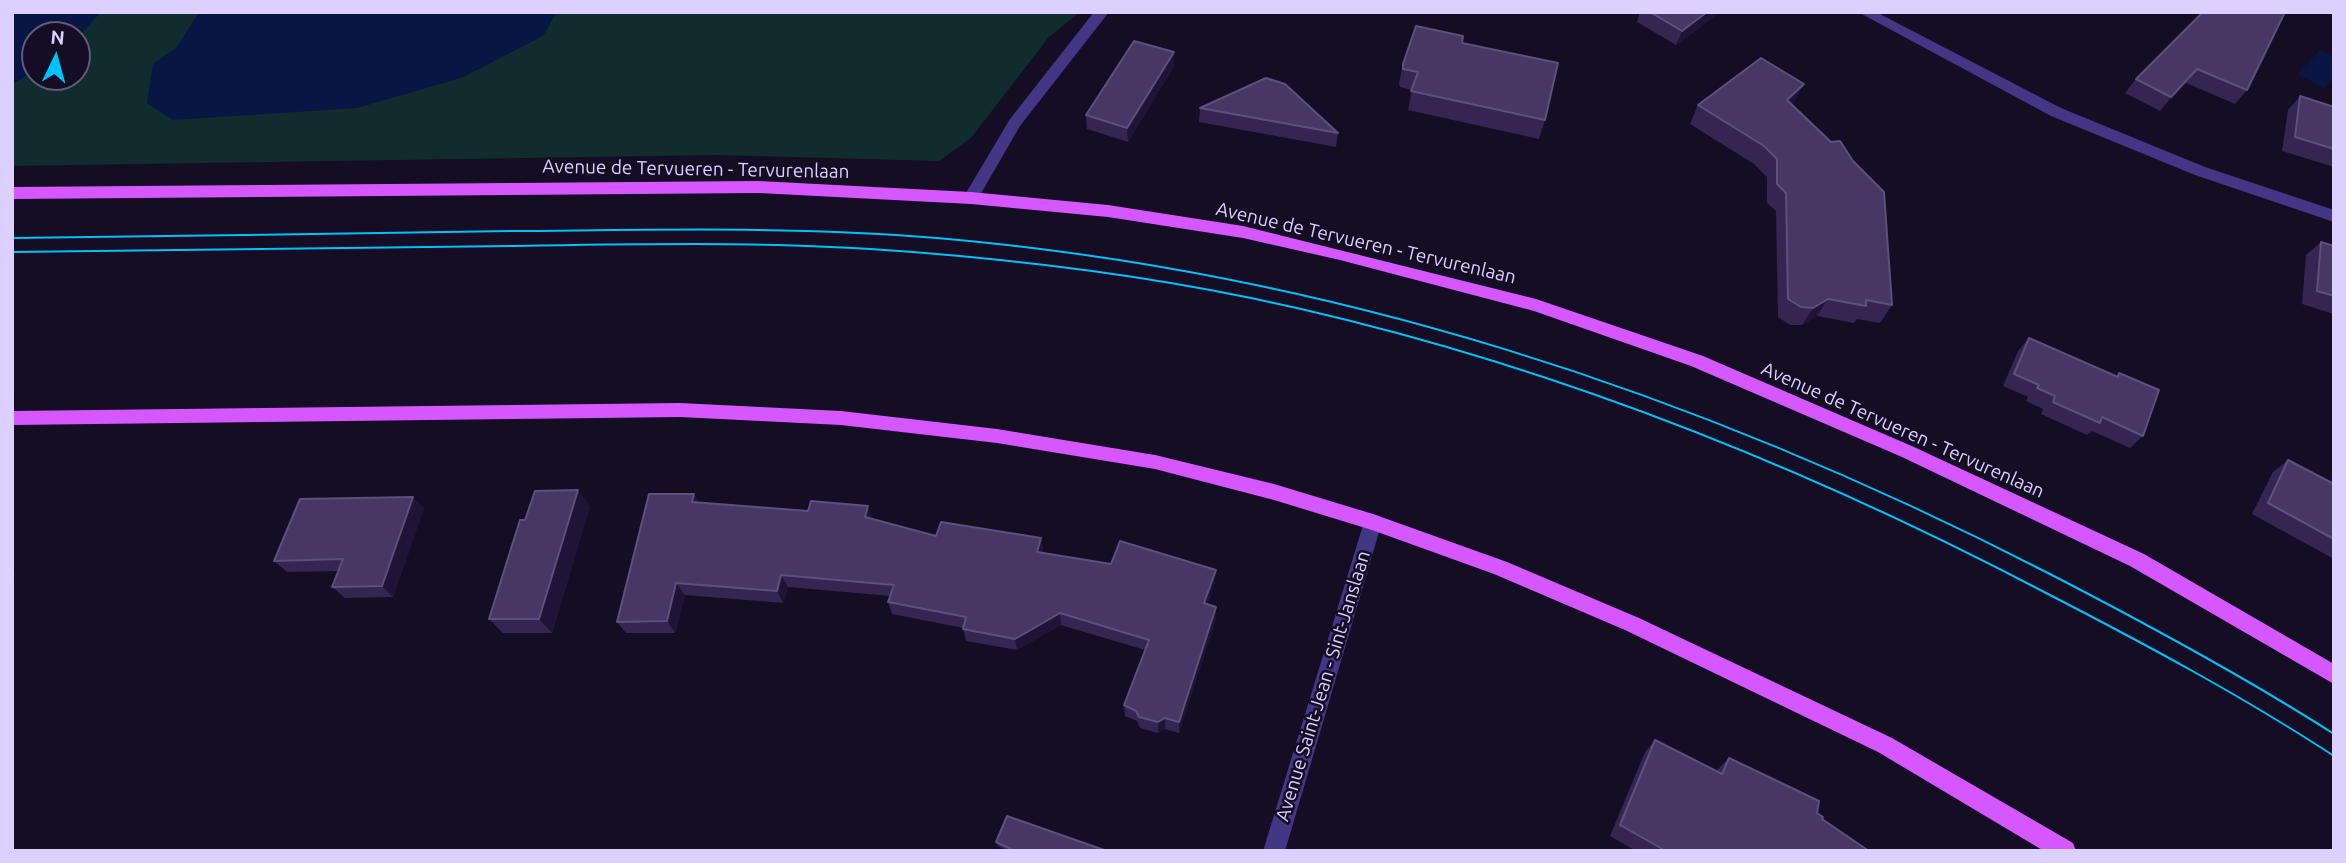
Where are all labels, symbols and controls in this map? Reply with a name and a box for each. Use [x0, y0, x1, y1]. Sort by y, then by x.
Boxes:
north arrow [21, 21, 91, 91]
text: N [50, 25, 66, 49]
street label: Avenue de Tervueren - Tervurenlaan [542, 155, 850, 183]
street label: Avenue de Tervueren - Tervurenlaan [1214, 197, 1518, 289]
street label: Avenue de Tervueren - Tervurenlaan [1758, 357, 2048, 503]
street label: Avenue Saint-Jean - Sint-Janslaan [1271, 548, 1375, 824]

